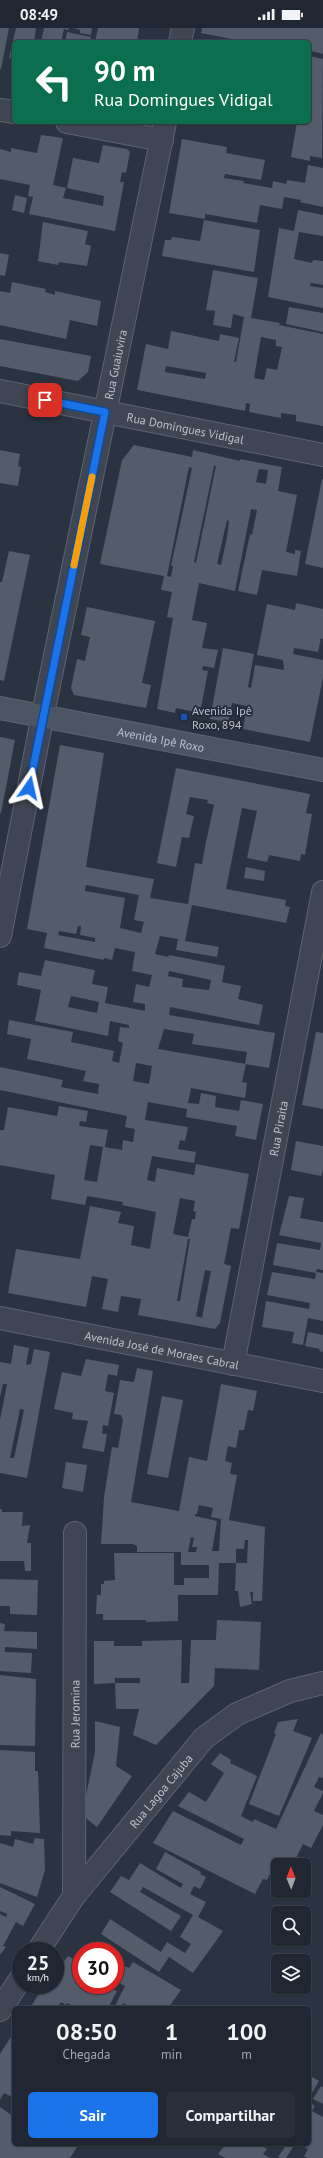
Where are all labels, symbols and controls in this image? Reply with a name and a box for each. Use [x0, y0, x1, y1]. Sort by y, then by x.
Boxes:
text: 08:49 [20, 5, 58, 24]
text: 90 m [94, 52, 155, 89]
icon: left [28, 56, 80, 108]
text: Rua Domingues Vidigal [94, 88, 272, 111]
street label: Rua Guaiuvira [100, 328, 130, 401]
pin [28, 383, 62, 417]
icon: arrive [34, 389, 56, 411]
street label: Rua Domingues Vidigal [126, 409, 246, 447]
place label: Avenida Ipê Roxo, 894 [192, 703, 252, 732]
marker: Avenida Ipê Roxo, 894 [179, 712, 189, 722]
street label: Avenida Ipê Roxo [116, 723, 206, 755]
position arrow [8, 767, 50, 809]
street label: Rua Piraita [265, 1099, 291, 1157]
street label: Avenida José de Moraes Cabral [83, 1327, 241, 1372]
street label: Rua Jeromina [67, 1680, 82, 1748]
street label: Rua Lagoa Cajuba [126, 1751, 195, 1831]
north arrow [271, 1858, 311, 1898]
map controls [271, 1858, 311, 1994]
button: search [271, 1906, 311, 1946]
speed limit sign: 30 [72, 1942, 124, 1994]
text: 25 [27, 1950, 49, 1976]
button: layers [271, 1954, 311, 1994]
text: km/h [27, 1971, 49, 1984]
text: 08:50 [56, 2016, 117, 2047]
text: 1 [165, 2016, 178, 2047]
text: 100 [226, 2016, 267, 2047]
text: Chegada [63, 2046, 110, 2063]
text: min [161, 2046, 182, 2063]
text: m [241, 2046, 252, 2063]
button: Sair [28, 2092, 158, 2138]
button: Compartilhar [166, 2092, 295, 2138]

